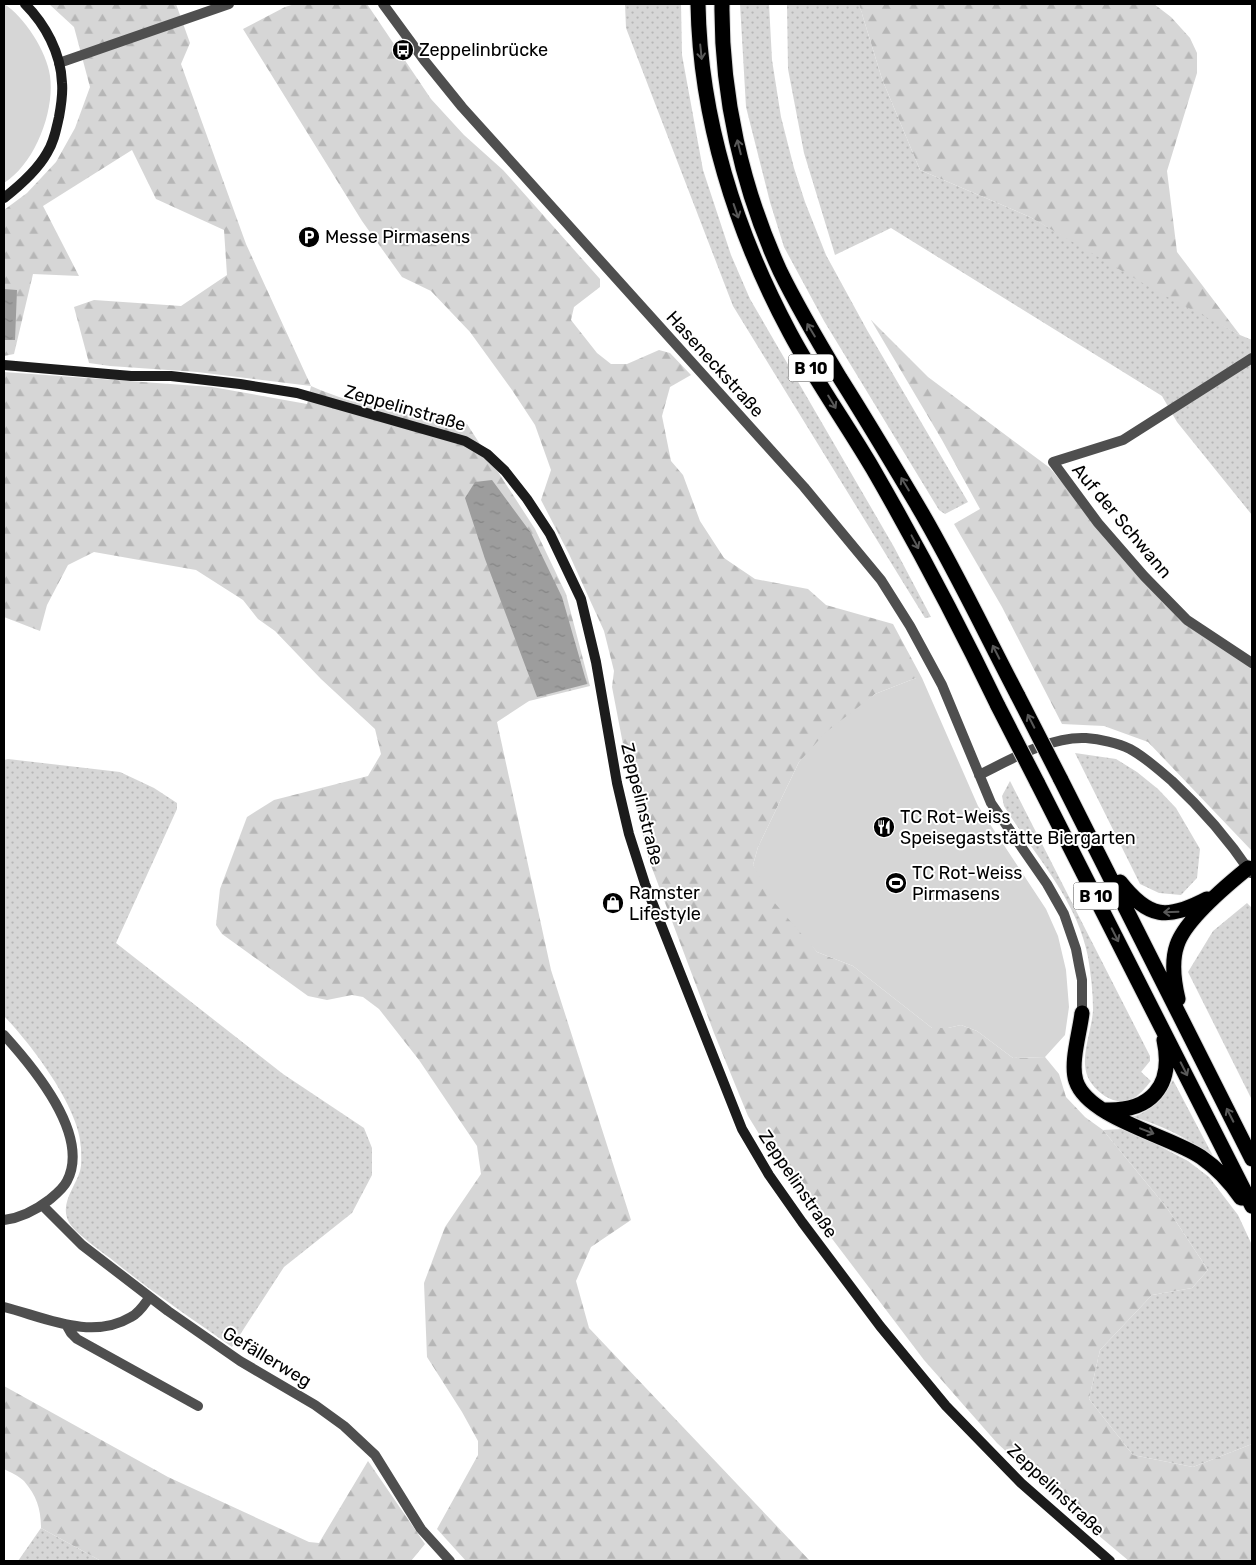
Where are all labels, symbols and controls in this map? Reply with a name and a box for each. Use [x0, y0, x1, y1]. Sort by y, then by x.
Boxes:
bus stop icon: Zeppelinbrücke [391, 38, 415, 62]
place label: Zeppelinbrücke [419, 39, 548, 61]
one-way arrow [696, 44, 706, 60]
one-way arrow [733, 140, 743, 156]
one-way arrow [732, 203, 741, 218]
parking icon: Messe Pirmasens [297, 225, 321, 249]
place label: Messe Pirmasens [325, 226, 470, 248]
street label: Haseneckstraße [661, 306, 769, 422]
one-way arrow [806, 323, 816, 338]
road number: B 10 [788, 354, 834, 382]
street label: Zeppelinstraße [342, 380, 468, 436]
one-way arrow [828, 395, 838, 409]
street label: Auf der Schwann [1068, 459, 1176, 583]
one-way arrow [899, 477, 909, 491]
one-way arrow [910, 535, 920, 550]
one-way arrow [990, 646, 1000, 660]
one-way arrow [1026, 714, 1036, 729]
street label: Zeppelinstraße [616, 741, 668, 867]
place label: TC Rot-Weiss Speisegaststätte Biergarten [900, 806, 1136, 849]
restaurant icon: TC Rot-Weiss Speisegaststätte Biergarten [872, 815, 896, 839]
place label: TC Rot-Weiss Pirmasens [912, 862, 1023, 905]
sports icon: TC Rot-Weiss Pirmasens [884, 871, 908, 895]
place label: Ramster Lifestyle [629, 882, 701, 925]
road number: B 10 [1074, 882, 1118, 909]
shop icon: Ramster Lifestyle [601, 891, 625, 915]
one-way arrow [1163, 907, 1179, 917]
one-way arrow [1110, 927, 1120, 942]
one-way arrow [1179, 1062, 1189, 1077]
one-way arrow [1225, 1108, 1234, 1123]
street label: Zeppelinstraße [754, 1126, 842, 1242]
one-way arrow [1139, 1127, 1154, 1136]
street label: Gefällerweg [219, 1322, 315, 1392]
street label: Zeppelinstraße [1003, 1439, 1109, 1541]

